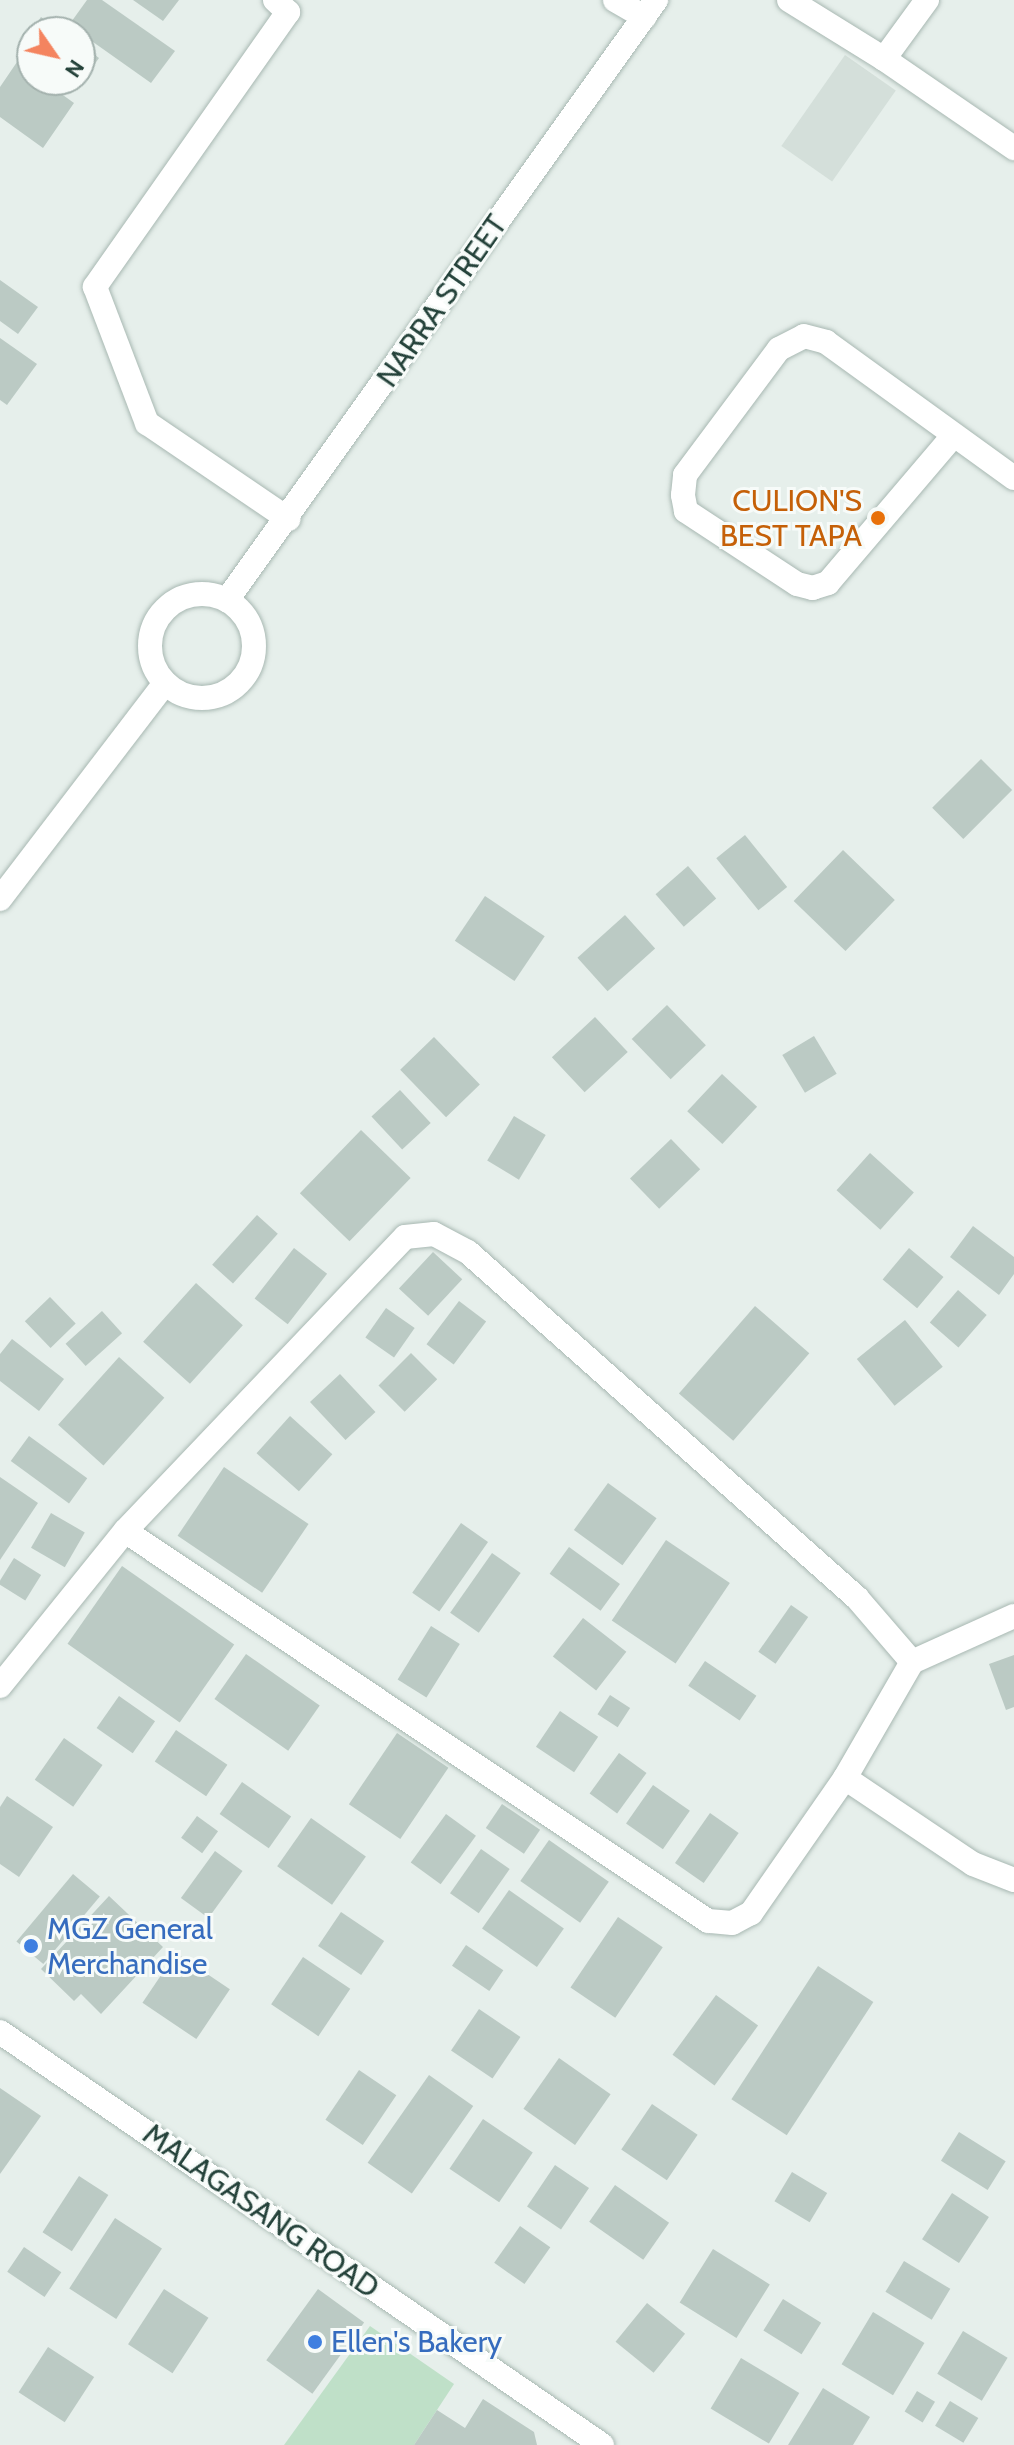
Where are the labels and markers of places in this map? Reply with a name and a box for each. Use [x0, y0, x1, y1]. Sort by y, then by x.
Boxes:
place label: CULION'S BEST TAPA [720, 483, 862, 554]
marker: CULION'S BEST TAPA [869, 509, 887, 527]
place label: MGZ General Merchandise [47, 1911, 213, 1982]
marker: MGZ General Merchandise [22, 1937, 40, 1955]
place label: Ellen's Bakery [331, 2324, 502, 2360]
marker: Ellen's Bakery [306, 2333, 324, 2351]

